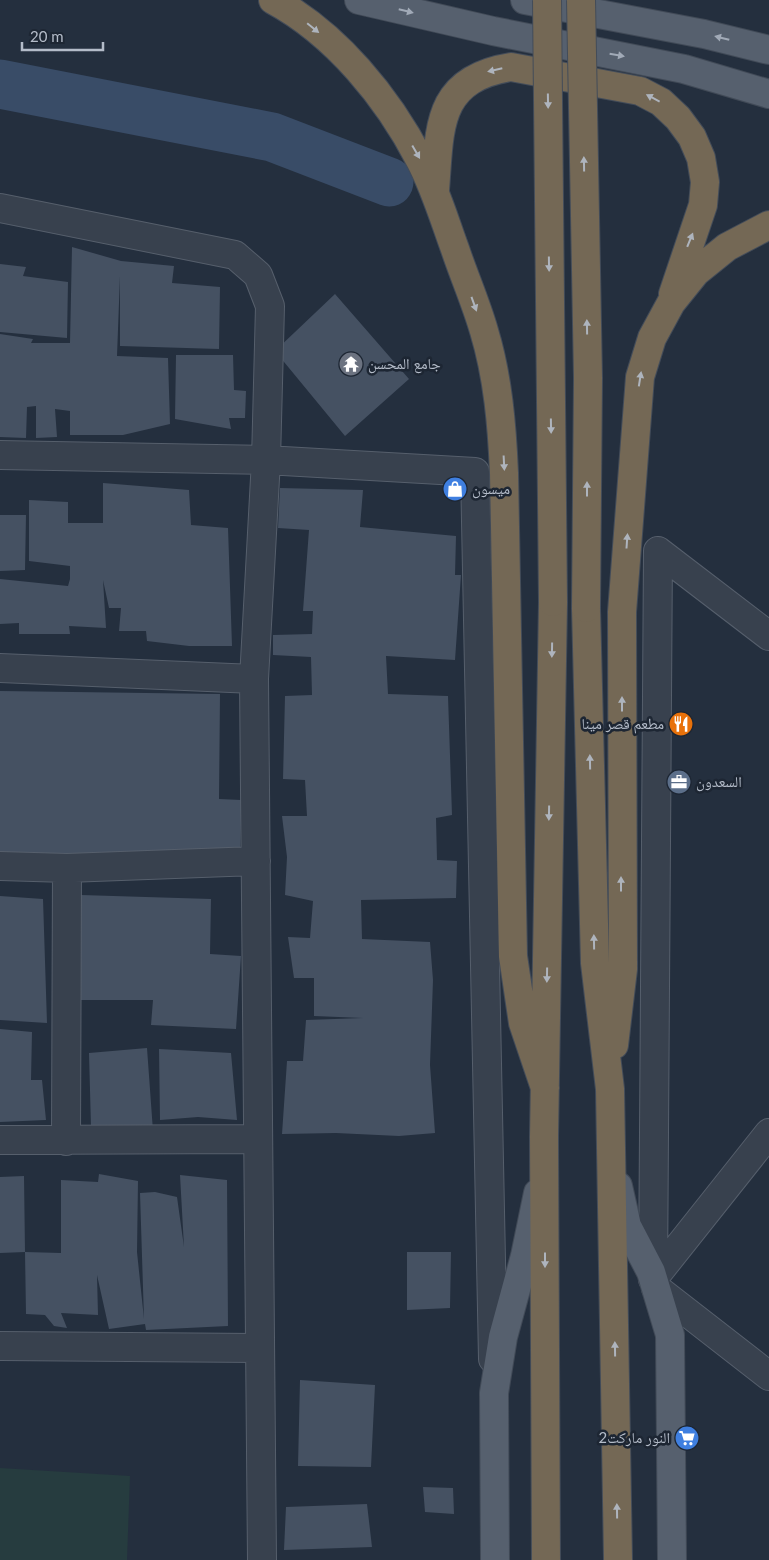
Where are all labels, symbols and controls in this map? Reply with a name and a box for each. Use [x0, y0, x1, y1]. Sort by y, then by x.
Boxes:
one-way arrow [399, 8, 414, 16]
scale bar [22, 20, 104, 52]
one-way arrow [306, 23, 319, 34]
text: 20 m [30, 27, 64, 45]
one-way arrow [714, 34, 729, 42]
one-way arrow [609, 52, 625, 60]
one-way arrow [488, 66, 503, 74]
one-way arrow [544, 93, 552, 109]
one-way arrow [647, 94, 660, 103]
one-way arrow [411, 146, 420, 159]
one-way arrow [580, 156, 588, 172]
one-way arrow [687, 233, 695, 247]
one-way arrow [545, 256, 553, 272]
one-way arrow [470, 297, 478, 312]
one-way arrow [583, 318, 591, 334]
temple icon: جامع المحسن [338, 351, 364, 377]
place label: جامع المحسن [368, 354, 441, 374]
one-way arrow [637, 371, 645, 387]
one-way arrow [547, 418, 555, 434]
one-way arrow [500, 455, 508, 471]
shop icon: ميسون [442, 476, 468, 502]
place label: ميسون [472, 479, 510, 499]
one-way arrow [583, 481, 591, 497]
one-way arrow [623, 533, 631, 549]
one-way arrow [548, 643, 556, 659]
one-way arrow [618, 695, 626, 711]
restaurant icon: مطعم قصر مينا [668, 711, 694, 737]
place label: مطعم قصر مينا [581, 714, 664, 734]
one-way arrow [586, 754, 594, 770]
office icon: السعدون [666, 769, 692, 795]
place label: السعدون [696, 772, 742, 792]
one-way arrow [545, 805, 553, 821]
one-way arrow [617, 875, 625, 891]
one-way arrow [590, 934, 598, 950]
one-way arrow [542, 968, 550, 984]
one-way arrow [541, 1253, 549, 1269]
one-way arrow [610, 1341, 618, 1357]
supermarket icon: النور ماركت2 [674, 1425, 700, 1451]
place label: النور ماركت2 [599, 1428, 670, 1447]
one-way arrow [613, 1503, 621, 1519]

